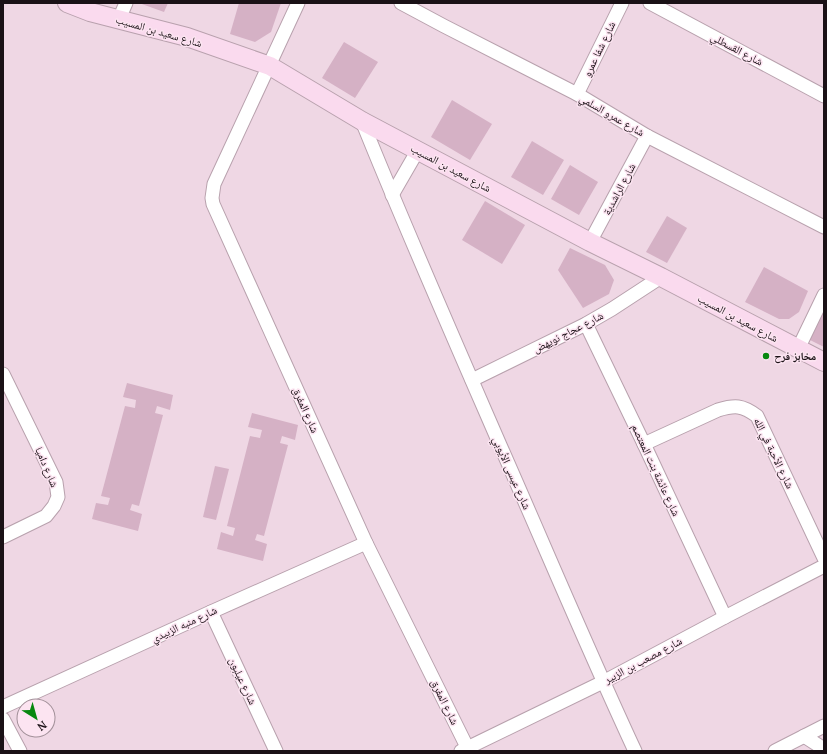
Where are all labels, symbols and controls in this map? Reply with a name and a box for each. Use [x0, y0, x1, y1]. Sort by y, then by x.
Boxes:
street label: شارع سعيد بن المسيب [114, 12, 204, 50]
street label: شارع شفا عمرو [580, 19, 618, 79]
street label: شارع القسطلي [708, 29, 766, 70]
street label: شارع عمرو السلمي [576, 91, 647, 141]
street label: شارع سعيد بن المسيب [408, 141, 494, 195]
street label: شارع الراشدية [599, 161, 639, 217]
street label: شارع سعيد بن المسيب [695, 291, 781, 345]
street label: شارع عجاج نويهض [530, 308, 606, 356]
place label: مخابز فرح [774, 349, 816, 364]
marker: مخابز فرح [761, 351, 771, 361]
street label: شارع المفرق [290, 385, 322, 435]
street label: شارع الأحبة في الله [749, 415, 797, 492]
street label: شارع عائشة بنت المعتصم [628, 422, 684, 519]
street label: شارع عيسى الأيوبي [488, 434, 534, 512]
street label: شارع داميا [32, 445, 62, 489]
street label: شارع منبه الزبيدي [149, 603, 220, 647]
street label: شارع مصعب بن الزبير [601, 634, 684, 687]
street label: شارع عيلبون [226, 655, 260, 707]
street label: شارع المفرق [428, 677, 462, 727]
north arrow [16, 698, 56, 738]
text: N [34, 718, 50, 734]

